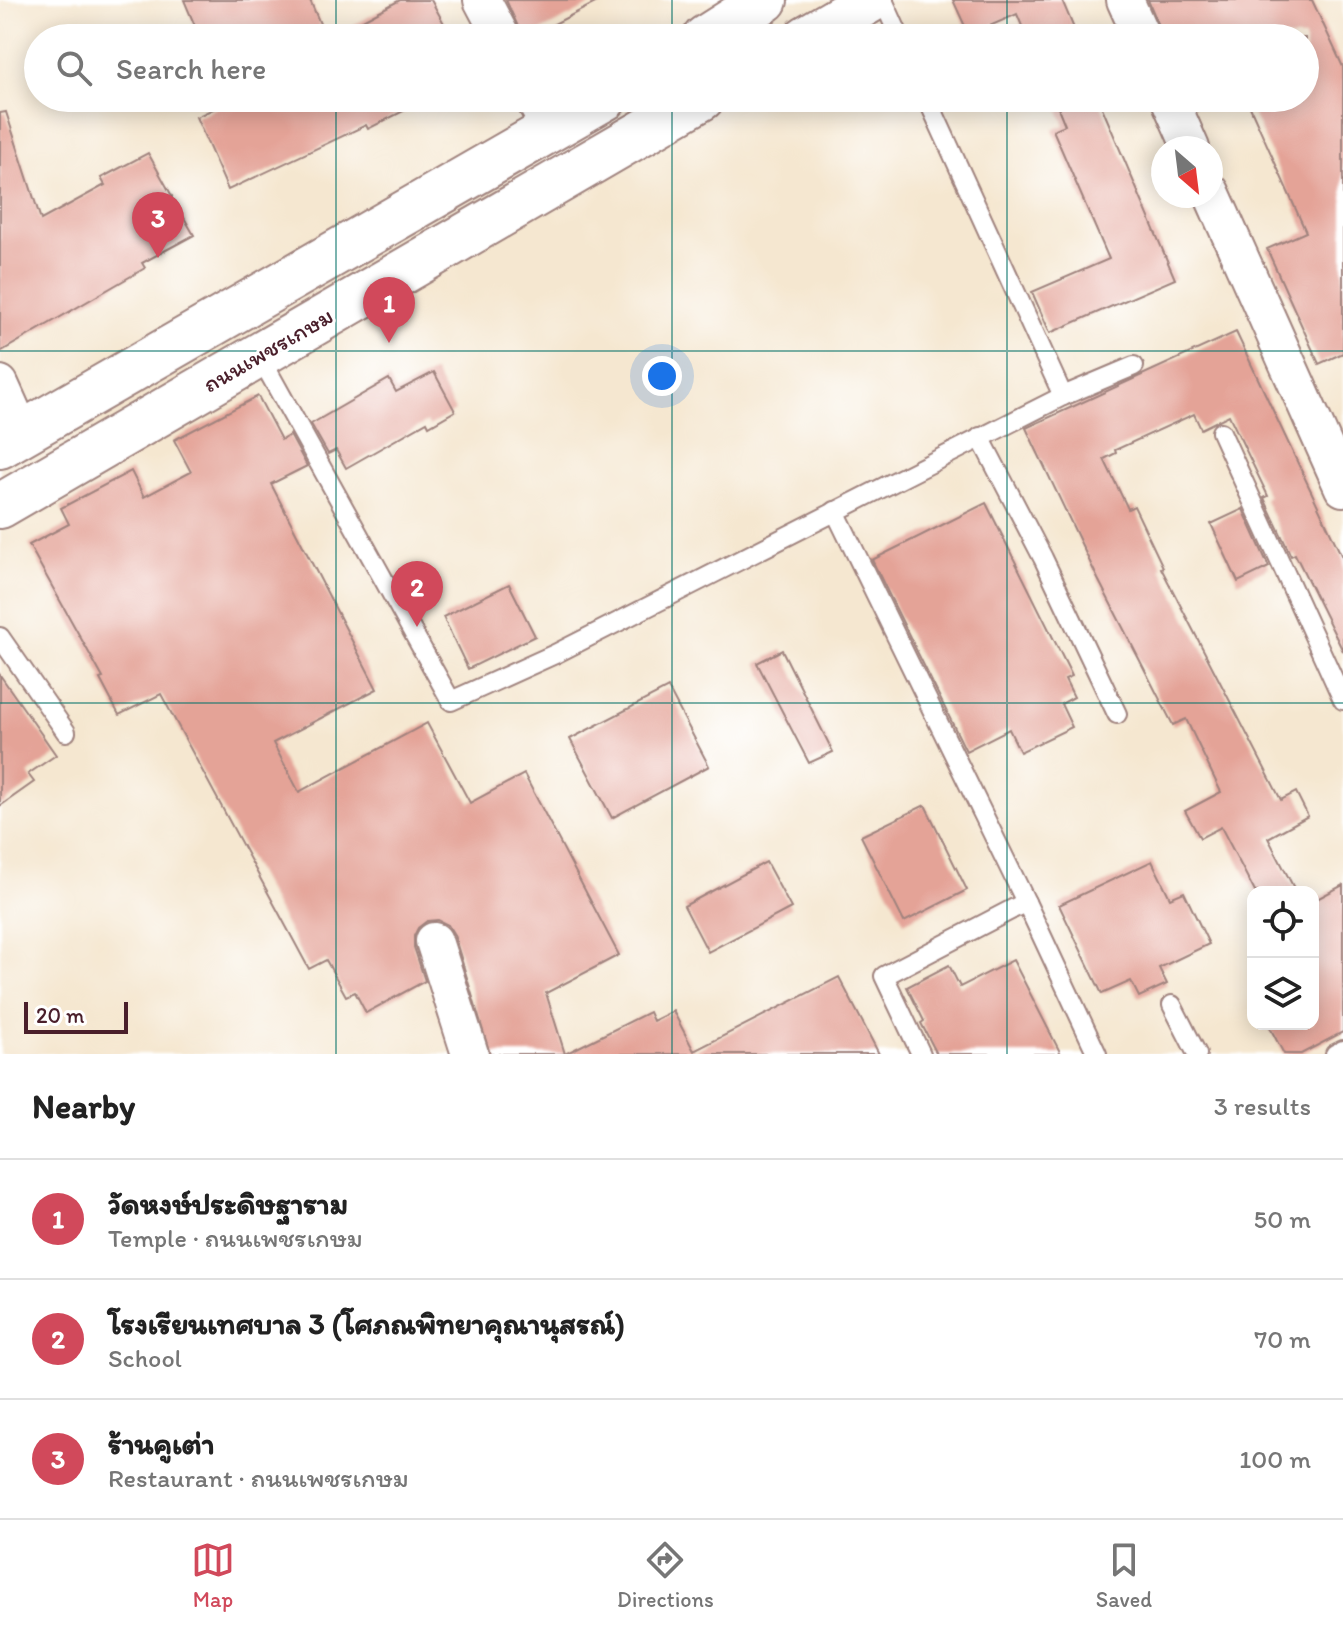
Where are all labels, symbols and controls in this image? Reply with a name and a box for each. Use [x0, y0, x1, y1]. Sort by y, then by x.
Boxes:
search box [24, 24, 1319, 112]
icon: search [52, 46, 96, 90]
text: Search here [116, 50, 266, 87]
north arrow [1151, 136, 1223, 208]
pin: 3 [132, 192, 184, 258]
pin: 1 [363, 277, 415, 343]
street label: ถนนเพชรเกษม [197, 301, 338, 399]
your location [642, 356, 682, 396]
pin: 2 [391, 561, 443, 627]
map controls [1247, 886, 1319, 1030]
button: locate [1247, 886, 1319, 958]
button: layers [1247, 958, 1319, 1030]
scale bar [24, 998, 128, 1034]
text: 20 m [36, 1002, 85, 1029]
text: Nearby [32, 1086, 135, 1127]
text: 3 results [1214, 1090, 1311, 1122]
text: วัดหงษ์ประดิษฐาราม [108, 1185, 348, 1222]
text: 1 [52, 1203, 64, 1235]
text: 50 m [1254, 1203, 1311, 1235]
text: Temple · ถนนเพชรเกษม [108, 1222, 363, 1254]
text: โรงเรียนเทศบาล 3 (โศภณพิทยาคุณานุสรณ์) [108, 1305, 625, 1342]
text: 2 [51, 1323, 65, 1355]
text: 70 m [1254, 1323, 1311, 1355]
text: School [108, 1342, 182, 1374]
text: ร้านคูเต่า [108, 1425, 215, 1462]
text: 3 [51, 1443, 65, 1475]
text: 100 m [1239, 1443, 1311, 1475]
text: Restaurant · ถนนเพชรเกษม [108, 1462, 409, 1494]
tab: Map [191, 1538, 235, 1613]
tab: Directions [617, 1538, 714, 1613]
tab: Saved [1096, 1538, 1152, 1613]

